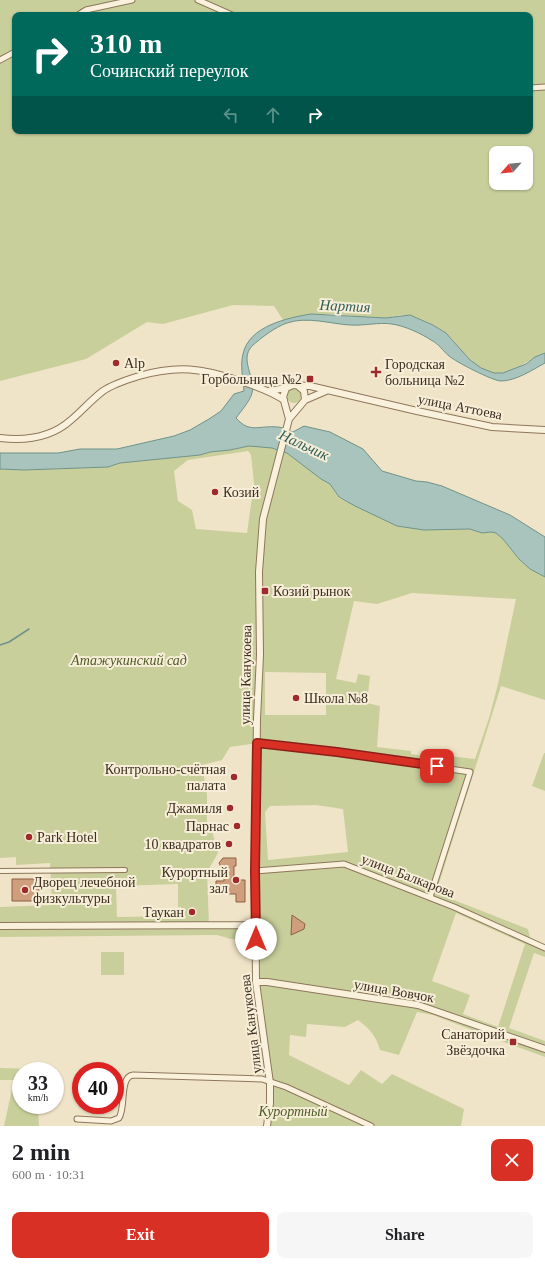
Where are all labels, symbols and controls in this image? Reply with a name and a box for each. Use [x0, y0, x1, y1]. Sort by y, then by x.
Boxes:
icon: right [24, 28, 76, 80]
text: 310 m [90, 28, 162, 59]
text: Сочинский переулок [90, 61, 248, 81]
icon: left [220, 104, 242, 126]
icon: ahead [262, 104, 284, 126]
icon: right [304, 104, 326, 126]
north arrow [489, 146, 533, 190]
map controls [489, 146, 533, 190]
water label: Нартия [318, 297, 371, 315]
place label: Alp [124, 356, 145, 371]
place label: Городская больница №2 [385, 357, 465, 388]
marker: Alp [111, 358, 121, 368]
marker: Городская больница №2 [370, 366, 382, 378]
place label: Горбольница №2 [201, 372, 302, 387]
marker: Горбольница №2 [305, 374, 315, 384]
street label: улица Аттоева [417, 391, 504, 423]
water label: Нальчик [276, 426, 332, 464]
place label: Козий [223, 485, 260, 500]
marker: Козий [210, 487, 220, 497]
place label: Козий рынок [273, 584, 351, 599]
marker: Козий рынок [260, 586, 270, 596]
street label: улица Канукоева [238, 624, 254, 725]
park label: Атажукинский сад [70, 653, 187, 668]
place label: Школа №8 [304, 691, 368, 706]
marker: Школа №8 [291, 693, 301, 703]
pin [420, 749, 454, 783]
icon: arrive [426, 755, 448, 777]
place label: Контрольно-счётная палата [105, 762, 227, 793]
marker: Контрольно-счётная палата [229, 772, 239, 782]
place label: Джамиля [167, 801, 223, 816]
marker: Джамиля [225, 803, 235, 813]
place label: Парнас [186, 819, 229, 834]
marker: Парнас [232, 821, 242, 831]
place label: Park Hotel [37, 830, 97, 845]
marker: Park Hotel [24, 832, 34, 842]
place label: 10 квадратов [145, 837, 221, 852]
marker: 10 квадратов [224, 839, 234, 849]
street label: улица Балкарова [359, 851, 458, 901]
place label: Курортный зал [161, 865, 229, 896]
place label: Дворец лечебной физкультуры [33, 875, 136, 906]
marker: Курортный зал [231, 875, 241, 885]
marker: Дворец лечебной физкультуры [20, 885, 30, 895]
place label: Таукан [143, 905, 184, 920]
marker: Таукан [187, 907, 197, 917]
position arrow [235, 918, 277, 960]
street label: улица Канукоева [237, 973, 265, 1075]
street label: улица Вовчок [353, 977, 436, 1005]
place label: Санаторий Звёздочка [441, 1027, 506, 1058]
marker: Санаторий Звёздочка [508, 1037, 518, 1047]
speed limit sign: 40 [72, 1062, 124, 1114]
text: 33 [28, 1072, 48, 1094]
text: km/h [28, 1092, 48, 1103]
park label: Курортный [257, 1104, 328, 1119]
text: 2 min [12, 1139, 70, 1165]
button: close [491, 1139, 533, 1181]
text: 600 m · 10:31 [12, 1167, 85, 1182]
button: Exit [12, 1212, 269, 1258]
button: Share [277, 1212, 533, 1258]

